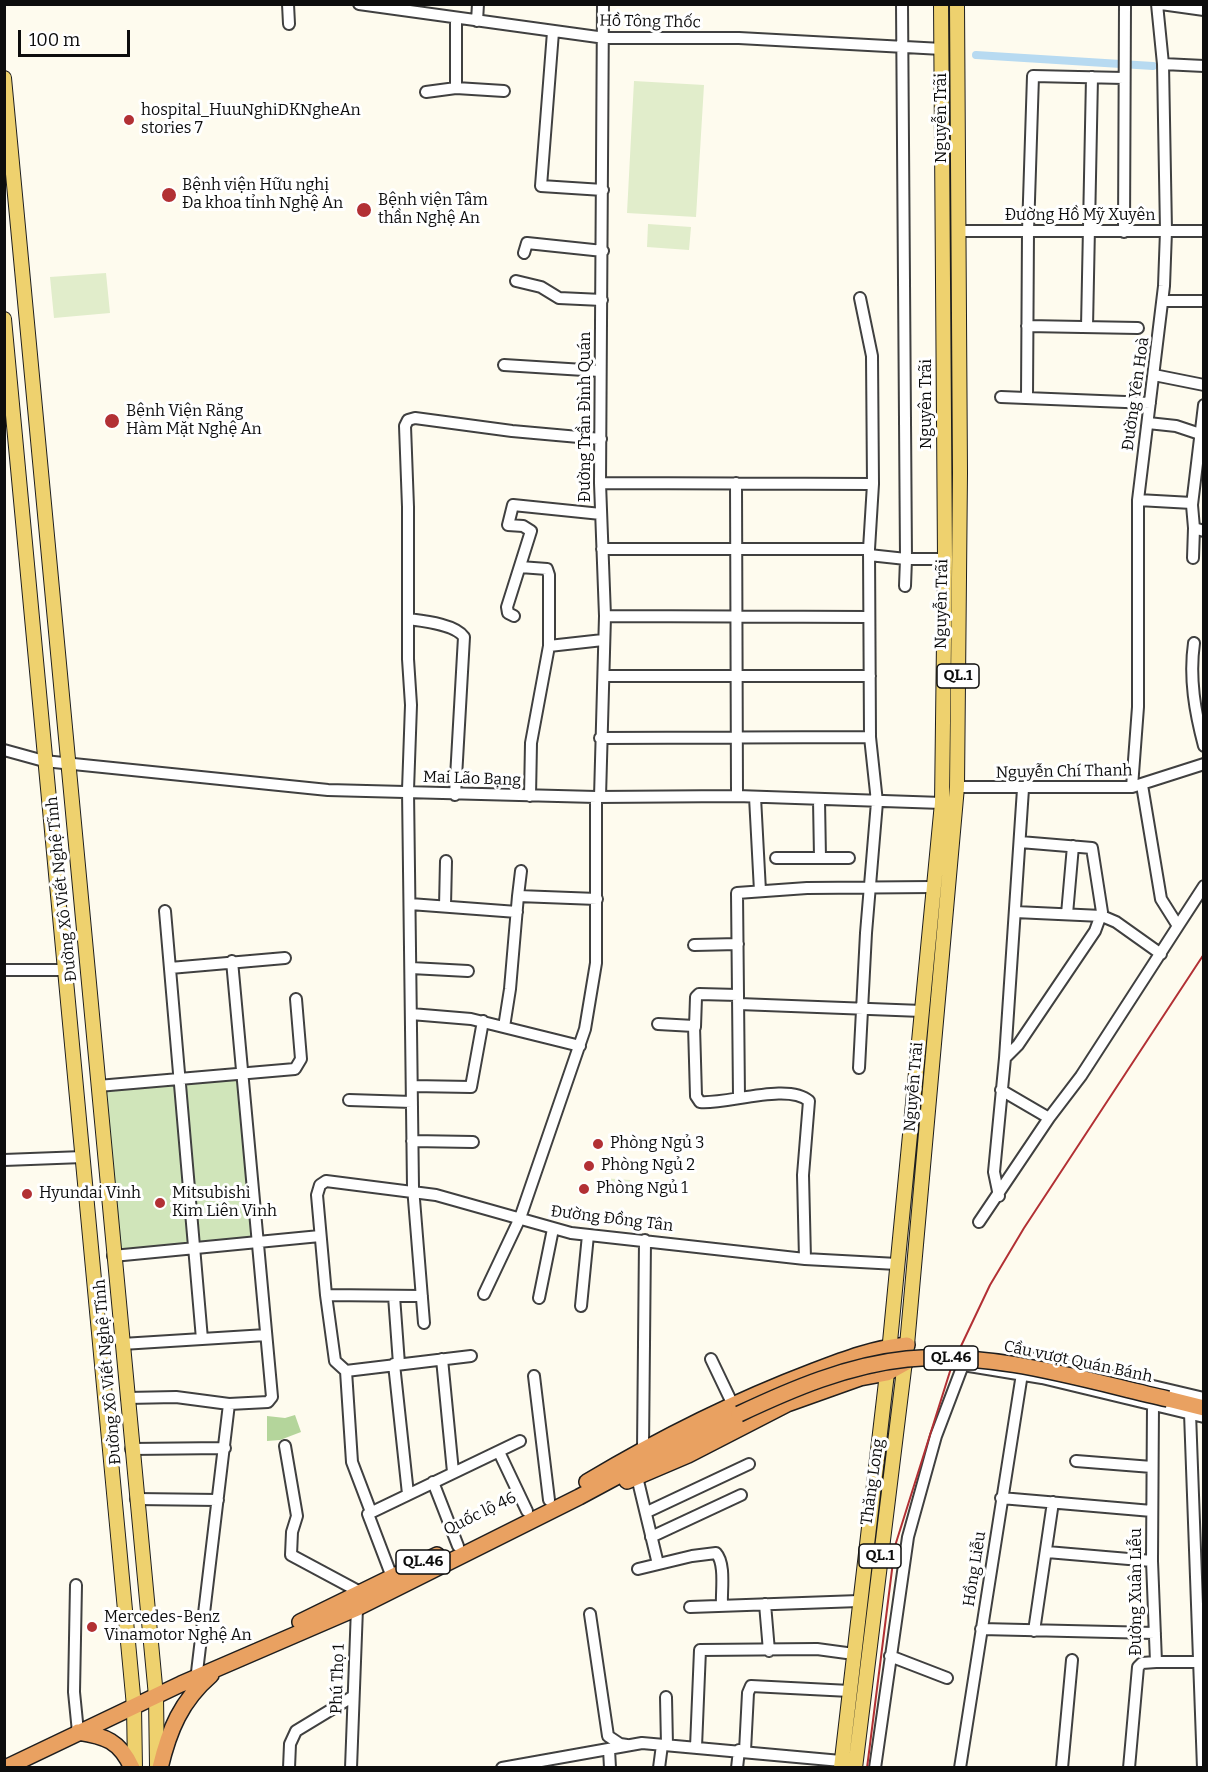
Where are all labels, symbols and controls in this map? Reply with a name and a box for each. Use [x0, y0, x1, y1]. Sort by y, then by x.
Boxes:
street label: Hồ Tông Thốc [599, 12, 701, 32]
scale bar [21, 18, 134, 56]
text: 100 m [29, 29, 80, 51]
street label: Nguyễn Trãi [932, 73, 952, 163]
place label: hospital_HuuNghiDKNgheAn stories 7 [141, 101, 361, 139]
marker: hospital_HuuNghiDKNgheAn stories 7 [122, 113, 136, 127]
place label: Bệnh viện Hữu nghị Đa khoa tỉnh Nghệ An [182, 176, 343, 214]
marker: Bệnh viện Hữu nghị Đa khoa tỉnh Nghệ An [160, 186, 178, 204]
place label: Bệnh viện Tâm thần Nghệ An [378, 191, 488, 229]
marker: Bệnh viện Tâm thần Nghệ An [355, 201, 373, 219]
street label: Đường Hồ Mỹ Xuyên [1005, 206, 1155, 226]
street label: Đường Trần Đình Quán [576, 332, 596, 502]
street label: Đường Yên Hoà [1119, 336, 1153, 452]
street label: Nguyên Trãi [917, 359, 937, 449]
place label: Bệnh Viện Răng Hàm Mặt Nghệ An [126, 402, 262, 440]
marker: Bệnh Viện Răng Hàm Mặt Nghệ An [103, 412, 121, 430]
street label: Nguyễn Trãi [932, 559, 952, 649]
road number: QL.1 [937, 664, 979, 688]
street label: Nguyễn Chí Thanh [995, 761, 1133, 783]
street label: Mai Lão Bạng [423, 768, 521, 790]
street label: Đường Xô Viết Nghệ Tĩnh [43, 795, 81, 983]
street label: Nguyễn Trãi [901, 1041, 927, 1133]
place label: Phòng Ngủ 3 [610, 1134, 704, 1154]
marker: Phòng Ngủ 3 [591, 1137, 605, 1151]
place label: Phòng Ngủ 2 [601, 1156, 695, 1176]
marker: Phòng Ngủ 2 [582, 1159, 596, 1173]
place label: Phòng Ngủ 1 [596, 1179, 688, 1199]
marker: Phòng Ngủ 1 [577, 1182, 591, 1196]
place label: Hyundai Vinh [39, 1184, 141, 1204]
place label: Mitsubishi Kim Liên Vinh [172, 1184, 277, 1222]
marker: Hyundai Vinh [20, 1187, 34, 1201]
marker: Mitsubishi Kim Liên Vinh [153, 1196, 167, 1210]
street label: Đường Đồng Tân [550, 1202, 674, 1236]
street label: Đường Xô Viết Nghệ Tĩnh [90, 1278, 126, 1466]
street label: Cầu vượt Quán Bánh [1002, 1337, 1154, 1387]
road number: QL.46 [924, 1346, 978, 1370]
street label: Thăng Long [857, 1438, 889, 1526]
street label: Quốc lộ 46 [441, 1488, 519, 1540]
street label: Đường Xuân Liễu [1127, 1528, 1147, 1656]
street label: Hồng Liễu [960, 1530, 990, 1608]
road number: QL.1 [859, 1544, 901, 1568]
road number: QL.46 [396, 1550, 450, 1574]
place label: Mercedes-Benz Vinamotor Nghệ An [104, 1608, 252, 1646]
marker: Mercedes-Benz Vinamotor Nghệ An [85, 1620, 99, 1634]
street label: Phú Thọ 1 [327, 1643, 349, 1715]

